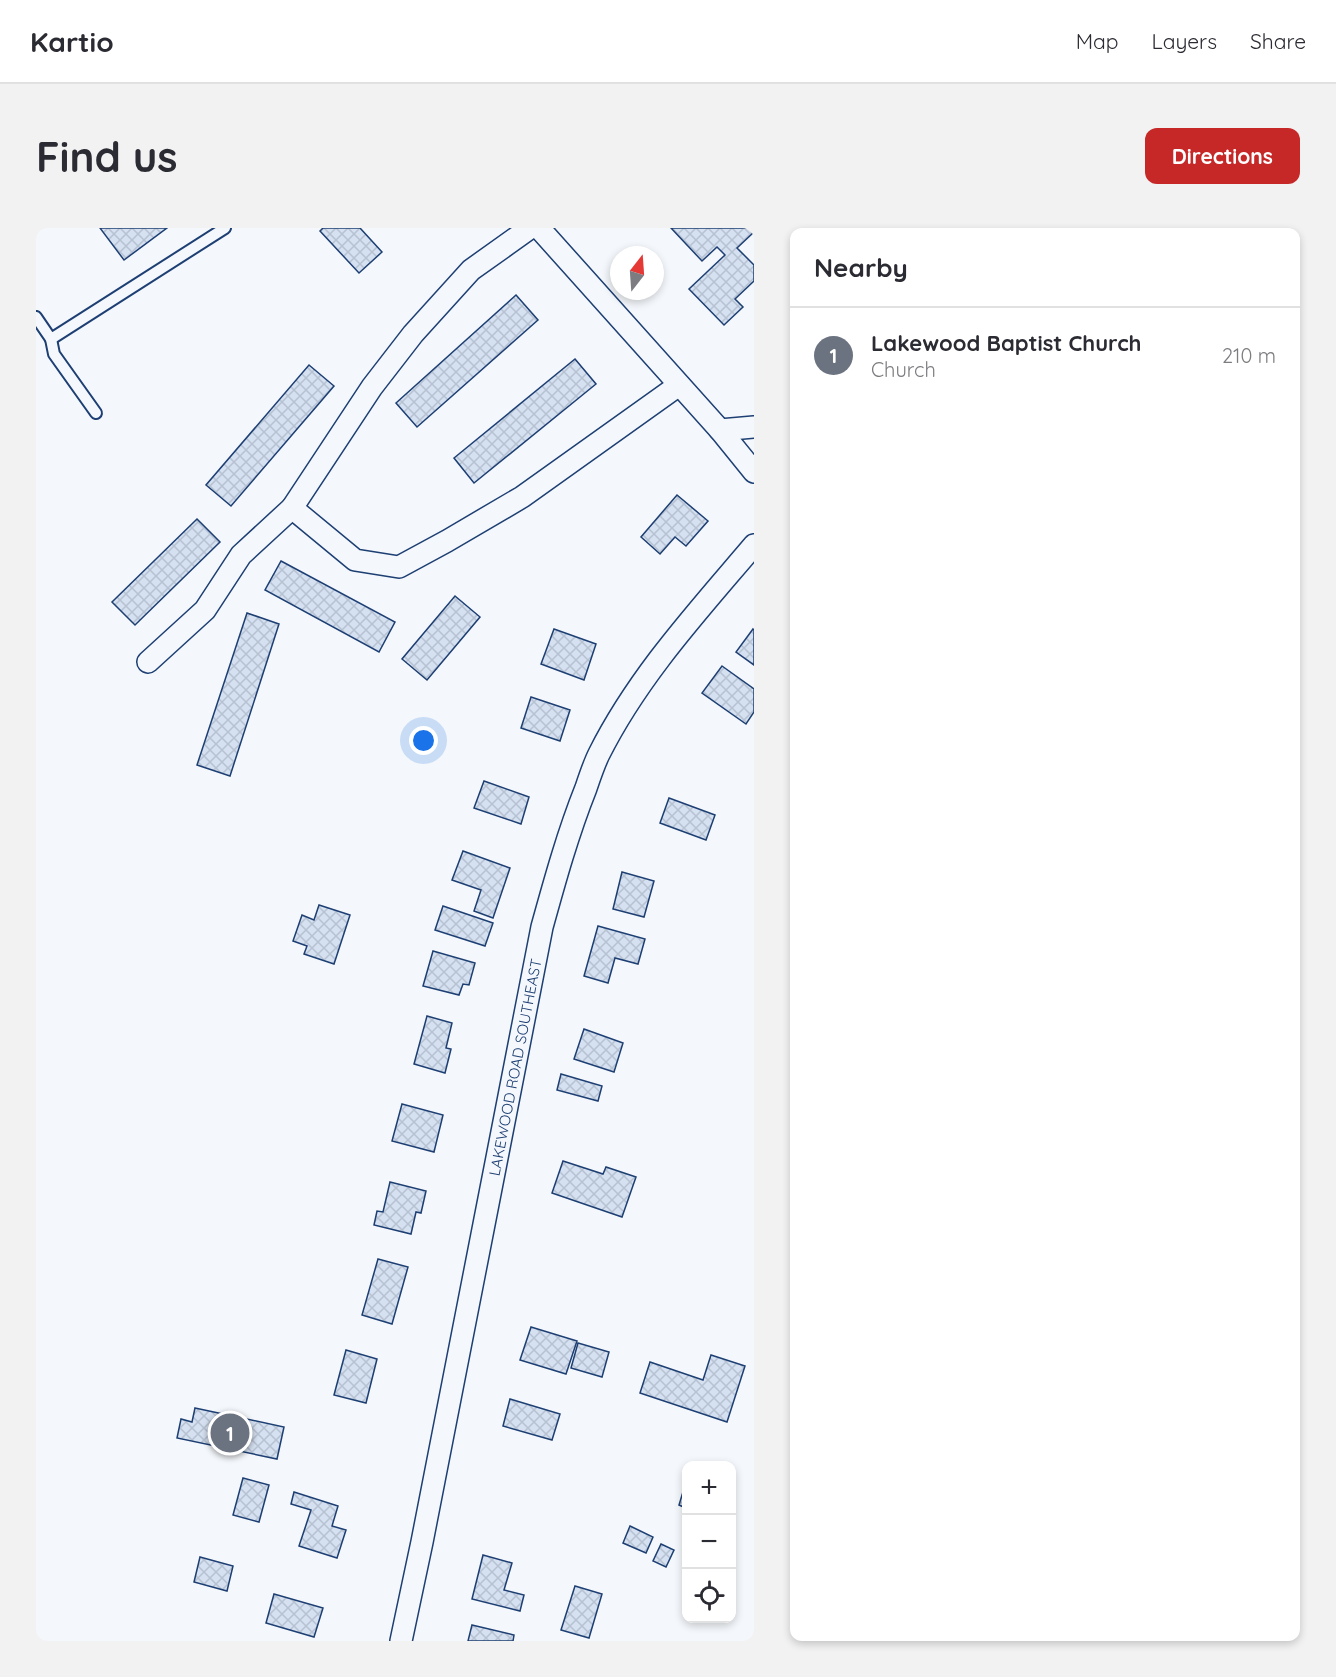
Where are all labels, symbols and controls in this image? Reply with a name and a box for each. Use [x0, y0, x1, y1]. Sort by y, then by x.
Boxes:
text: Kartio [30, 24, 114, 59]
text: Map [1076, 28, 1119, 54]
text: Layers [1152, 28, 1217, 54]
text: Share [1250, 28, 1306, 54]
button: Directions [1145, 128, 1300, 184]
text: Find us [36, 130, 178, 183]
north arrow [610, 246, 664, 300]
text: Nearby [814, 251, 908, 284]
text: Lakewood Baptist Church [871, 329, 1142, 357]
text: 1 [830, 343, 837, 368]
text: 210 m [1222, 343, 1276, 368]
text: Church [871, 357, 936, 382]
your location [409, 726, 438, 755]
street label: LAKEWOOD ROAD SOUTHEAST [484, 957, 545, 1177]
pin: 1 [210, 1410, 250, 1456]
map controls [682, 1461, 736, 1623]
button: + [682, 1461, 736, 1515]
button: − [682, 1515, 736, 1569]
button: locate [682, 1569, 736, 1623]

